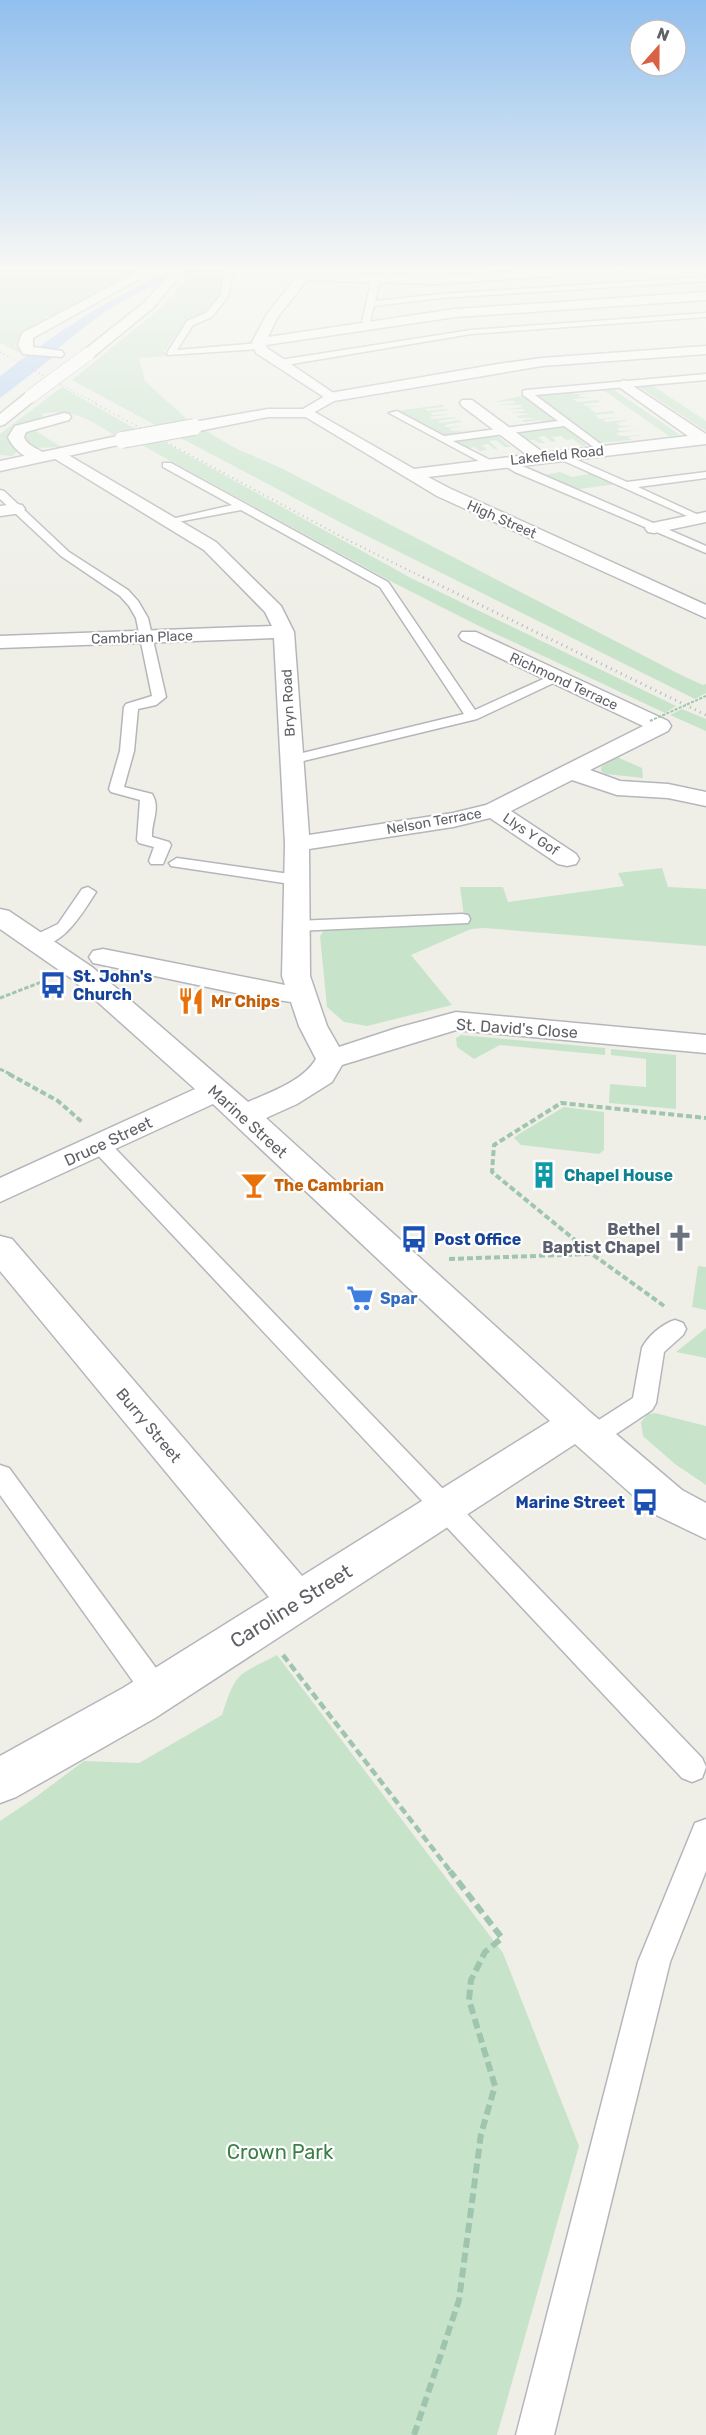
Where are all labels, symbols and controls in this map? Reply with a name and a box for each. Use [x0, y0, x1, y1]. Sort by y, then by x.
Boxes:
north arrow [628, 18, 688, 78]
text: N [654, 24, 672, 45]
street label: Lakefield Road [509, 442, 605, 469]
street label: High Street [464, 497, 540, 543]
street label: Cambrian Place [91, 627, 193, 648]
street label: Richmond Terrace [507, 649, 621, 714]
street label: Bryn Road [278, 669, 299, 737]
street label: Nelson Terrace [385, 805, 483, 838]
street label: Llys Y Gof [499, 809, 562, 860]
place label: St. John's Church [73, 967, 152, 1004]
bus stop icon: St. John's Church [38, 970, 68, 1000]
restaurant icon: Mr Chips [176, 986, 206, 1016]
place label: Mr Chips [211, 992, 280, 1011]
street label: St. David's Close [455, 1015, 579, 1042]
street label: Marine Street [204, 1081, 291, 1162]
street label: Druce Street [61, 1113, 155, 1170]
building icon: Chapel House [529, 1160, 559, 1190]
place label: Chapel House [564, 1166, 673, 1185]
bar icon: The Cambrian [239, 1170, 269, 1200]
place label: The Cambrian [274, 1176, 384, 1195]
place label: Bethel Baptist Chapel [542, 1220, 660, 1257]
church icon: Bethel Baptist Chapel [665, 1223, 695, 1253]
bus stop icon: Post Office [399, 1224, 429, 1254]
place label: Post Office [434, 1230, 521, 1249]
supermarket icon: Spar [345, 1283, 375, 1313]
place label: Spar [380, 1289, 418, 1308]
street label: Burry Street [112, 1384, 185, 1466]
bus stop icon: Marine Street [630, 1487, 660, 1517]
place label: Marine Street [516, 1493, 626, 1512]
street label: Caroline Street [226, 1559, 356, 1653]
park label: Crown Park [227, 2140, 334, 2164]

